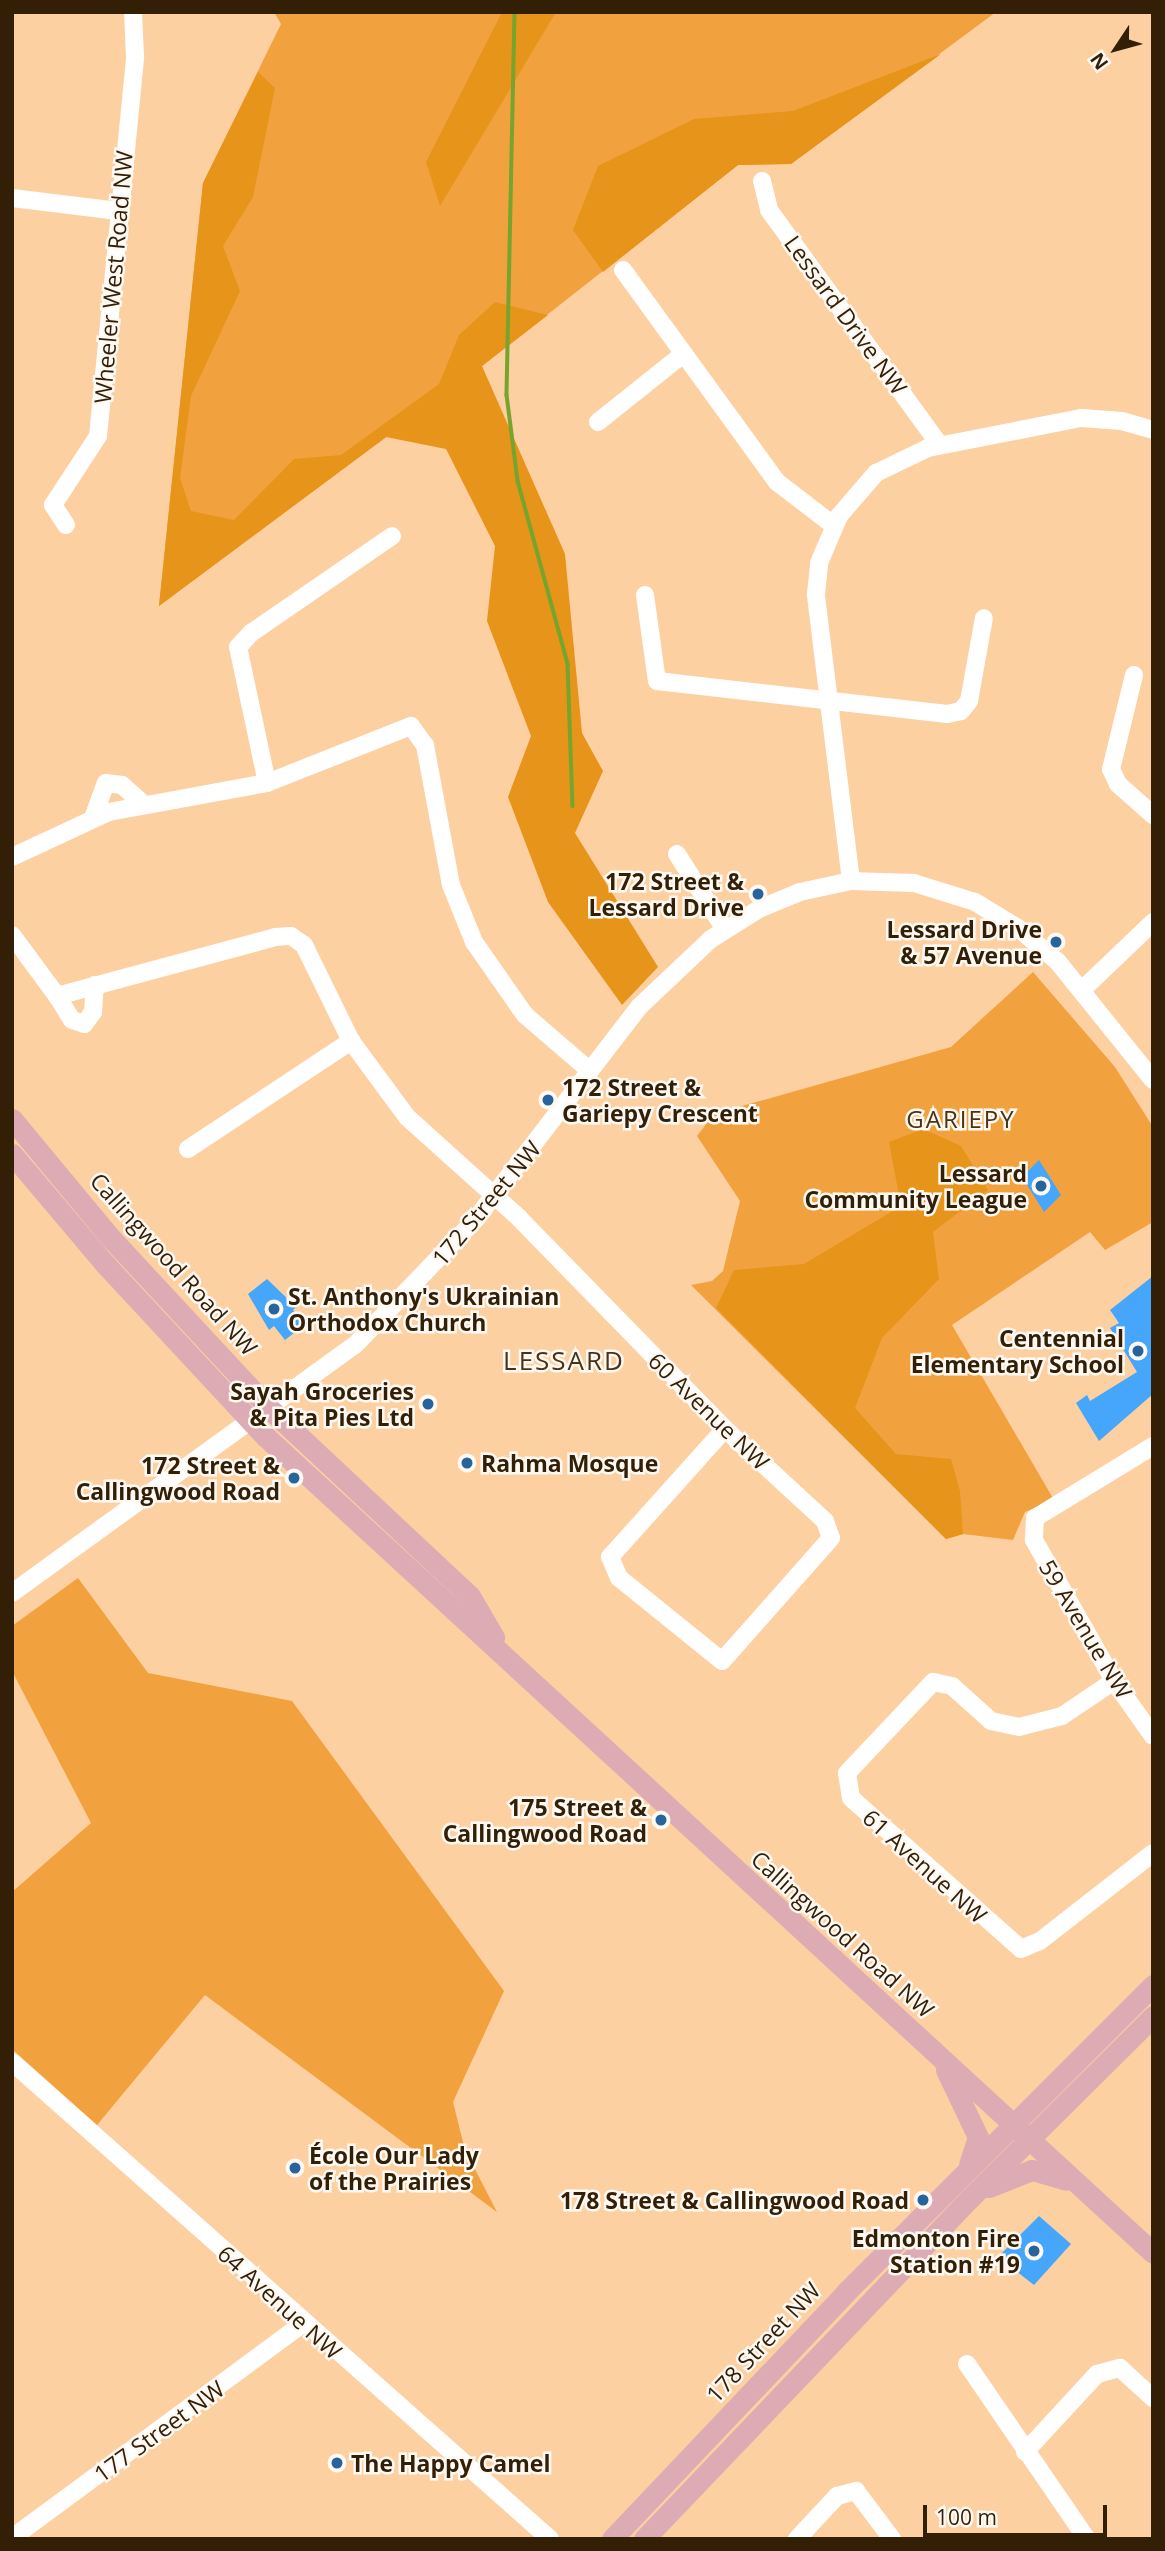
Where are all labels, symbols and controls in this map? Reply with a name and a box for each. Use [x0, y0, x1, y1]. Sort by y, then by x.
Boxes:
north arrow [1081, 14, 1151, 84]
text: N [1084, 47, 1114, 75]
street label: Wheeler West Road NW [88, 149, 138, 405]
street label: Lessard Drive NW [779, 230, 913, 400]
place label: 172 Street & Lessard Drive [589, 867, 744, 921]
marker: 172 Street & Lessard Drive [750, 886, 766, 902]
place label: Lessard Drive & 57 Avenue [887, 915, 1042, 969]
marker: Lessard Drive & 57 Avenue [1048, 934, 1064, 950]
place label: 172 Street & Gariepy Crescent [562, 1073, 758, 1127]
marker: 172 Street & Gariepy Crescent [540, 1092, 556, 1108]
district label: GARIEPY [907, 1105, 1015, 1133]
street label: 172 Street NW [426, 1135, 546, 1271]
place label: Lessard Community League [804, 1159, 1027, 1213]
street label: Callingwood Road NW [85, 1167, 263, 1361]
marker: Lessard Community League [1033, 1178, 1049, 1194]
place label: St. Anthony's Ukrainian Orthodox Church [288, 1282, 559, 1336]
marker: St. Anthony's Ukrainian Orthodox Church [266, 1301, 282, 1317]
place label: Centennial Elementary School [911, 1324, 1124, 1378]
marker: Centennial Elementary School [1130, 1343, 1146, 1359]
district label: LESSARD [504, 1345, 624, 1377]
street label: 60 Avenue NW [643, 1347, 775, 1475]
place label: Sayah Groceries & Pita Pies Ltd [230, 1377, 414, 1431]
marker: Sayah Groceries & Pita Pies Ltd [420, 1396, 436, 1412]
place label: Rahma Mosque [481, 1449, 658, 1477]
place label: 172 Street & Callingwood Road [76, 1451, 280, 1505]
marker: Rahma Mosque [459, 1455, 475, 1471]
marker: 172 Street & Callingwood Road [286, 1470, 302, 1486]
street label: 59 Avenue NW [1034, 1555, 1138, 1703]
place label: 175 Street & Callingwood Road [443, 1793, 647, 1847]
street label: 61 Avenue NW [857, 1803, 993, 1929]
marker: 175 Street & Callingwood Road [653, 1812, 669, 1828]
street label: Callingwood Road NW [746, 1845, 940, 2023]
place label: École Our Lady of the Prairies [309, 2141, 479, 2195]
marker: École Our Lady of the Prairies [287, 2160, 303, 2176]
place label: 178 Street & Callingwood Road [560, 2186, 909, 2214]
marker: 178 Street & Callingwood Road [915, 2192, 931, 2208]
place label: Edmonton Fire Station #19 [852, 2224, 1020, 2278]
street label: 64 Avenue NW [212, 2239, 348, 2365]
marker: Edmonton Fire Station #19 [1026, 2243, 1042, 2259]
street label: 178 Street NW [700, 2276, 826, 2408]
street label: 177 Street NW [89, 2375, 229, 2487]
place label: The Happy Camel [351, 2449, 550, 2477]
marker: The Happy Camel [329, 2455, 345, 2471]
scale bar [927, 2492, 1111, 2536]
text: 100 m [936, 2503, 997, 2531]

